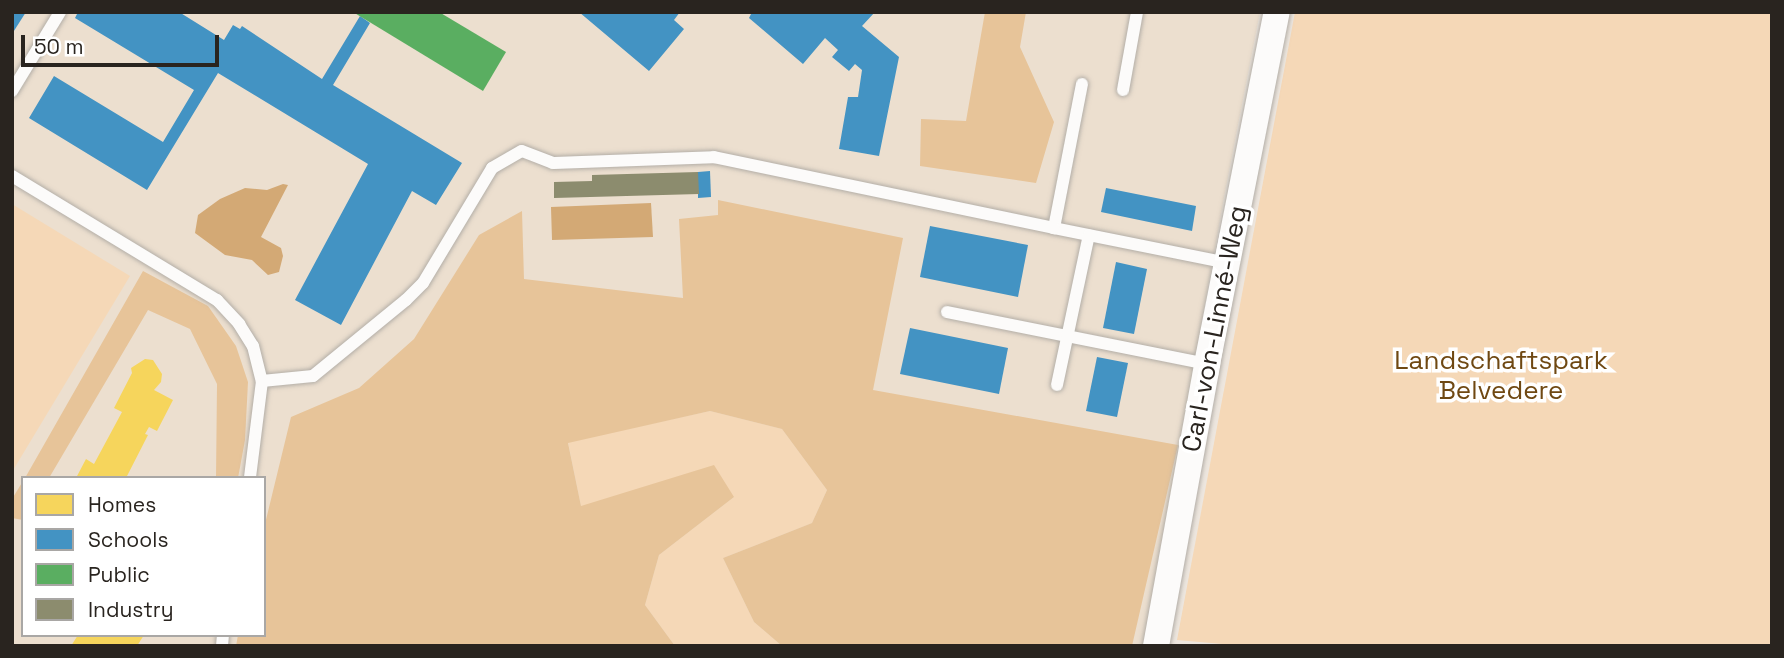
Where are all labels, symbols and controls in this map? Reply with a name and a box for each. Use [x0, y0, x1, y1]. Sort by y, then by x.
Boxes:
scale bar [24, 21, 222, 65]
text: 50 m [34, 33, 84, 60]
street label: Carl-von-Linné-Weg [1176, 203, 1254, 455]
park label: Landschaftspark Belvedere [1394, 345, 1608, 406]
legend [21, 476, 266, 637]
text: Homes [88, 491, 156, 518]
text: Schools [88, 526, 168, 553]
text: Public [88, 561, 150, 588]
text: Industry [88, 596, 174, 623]

